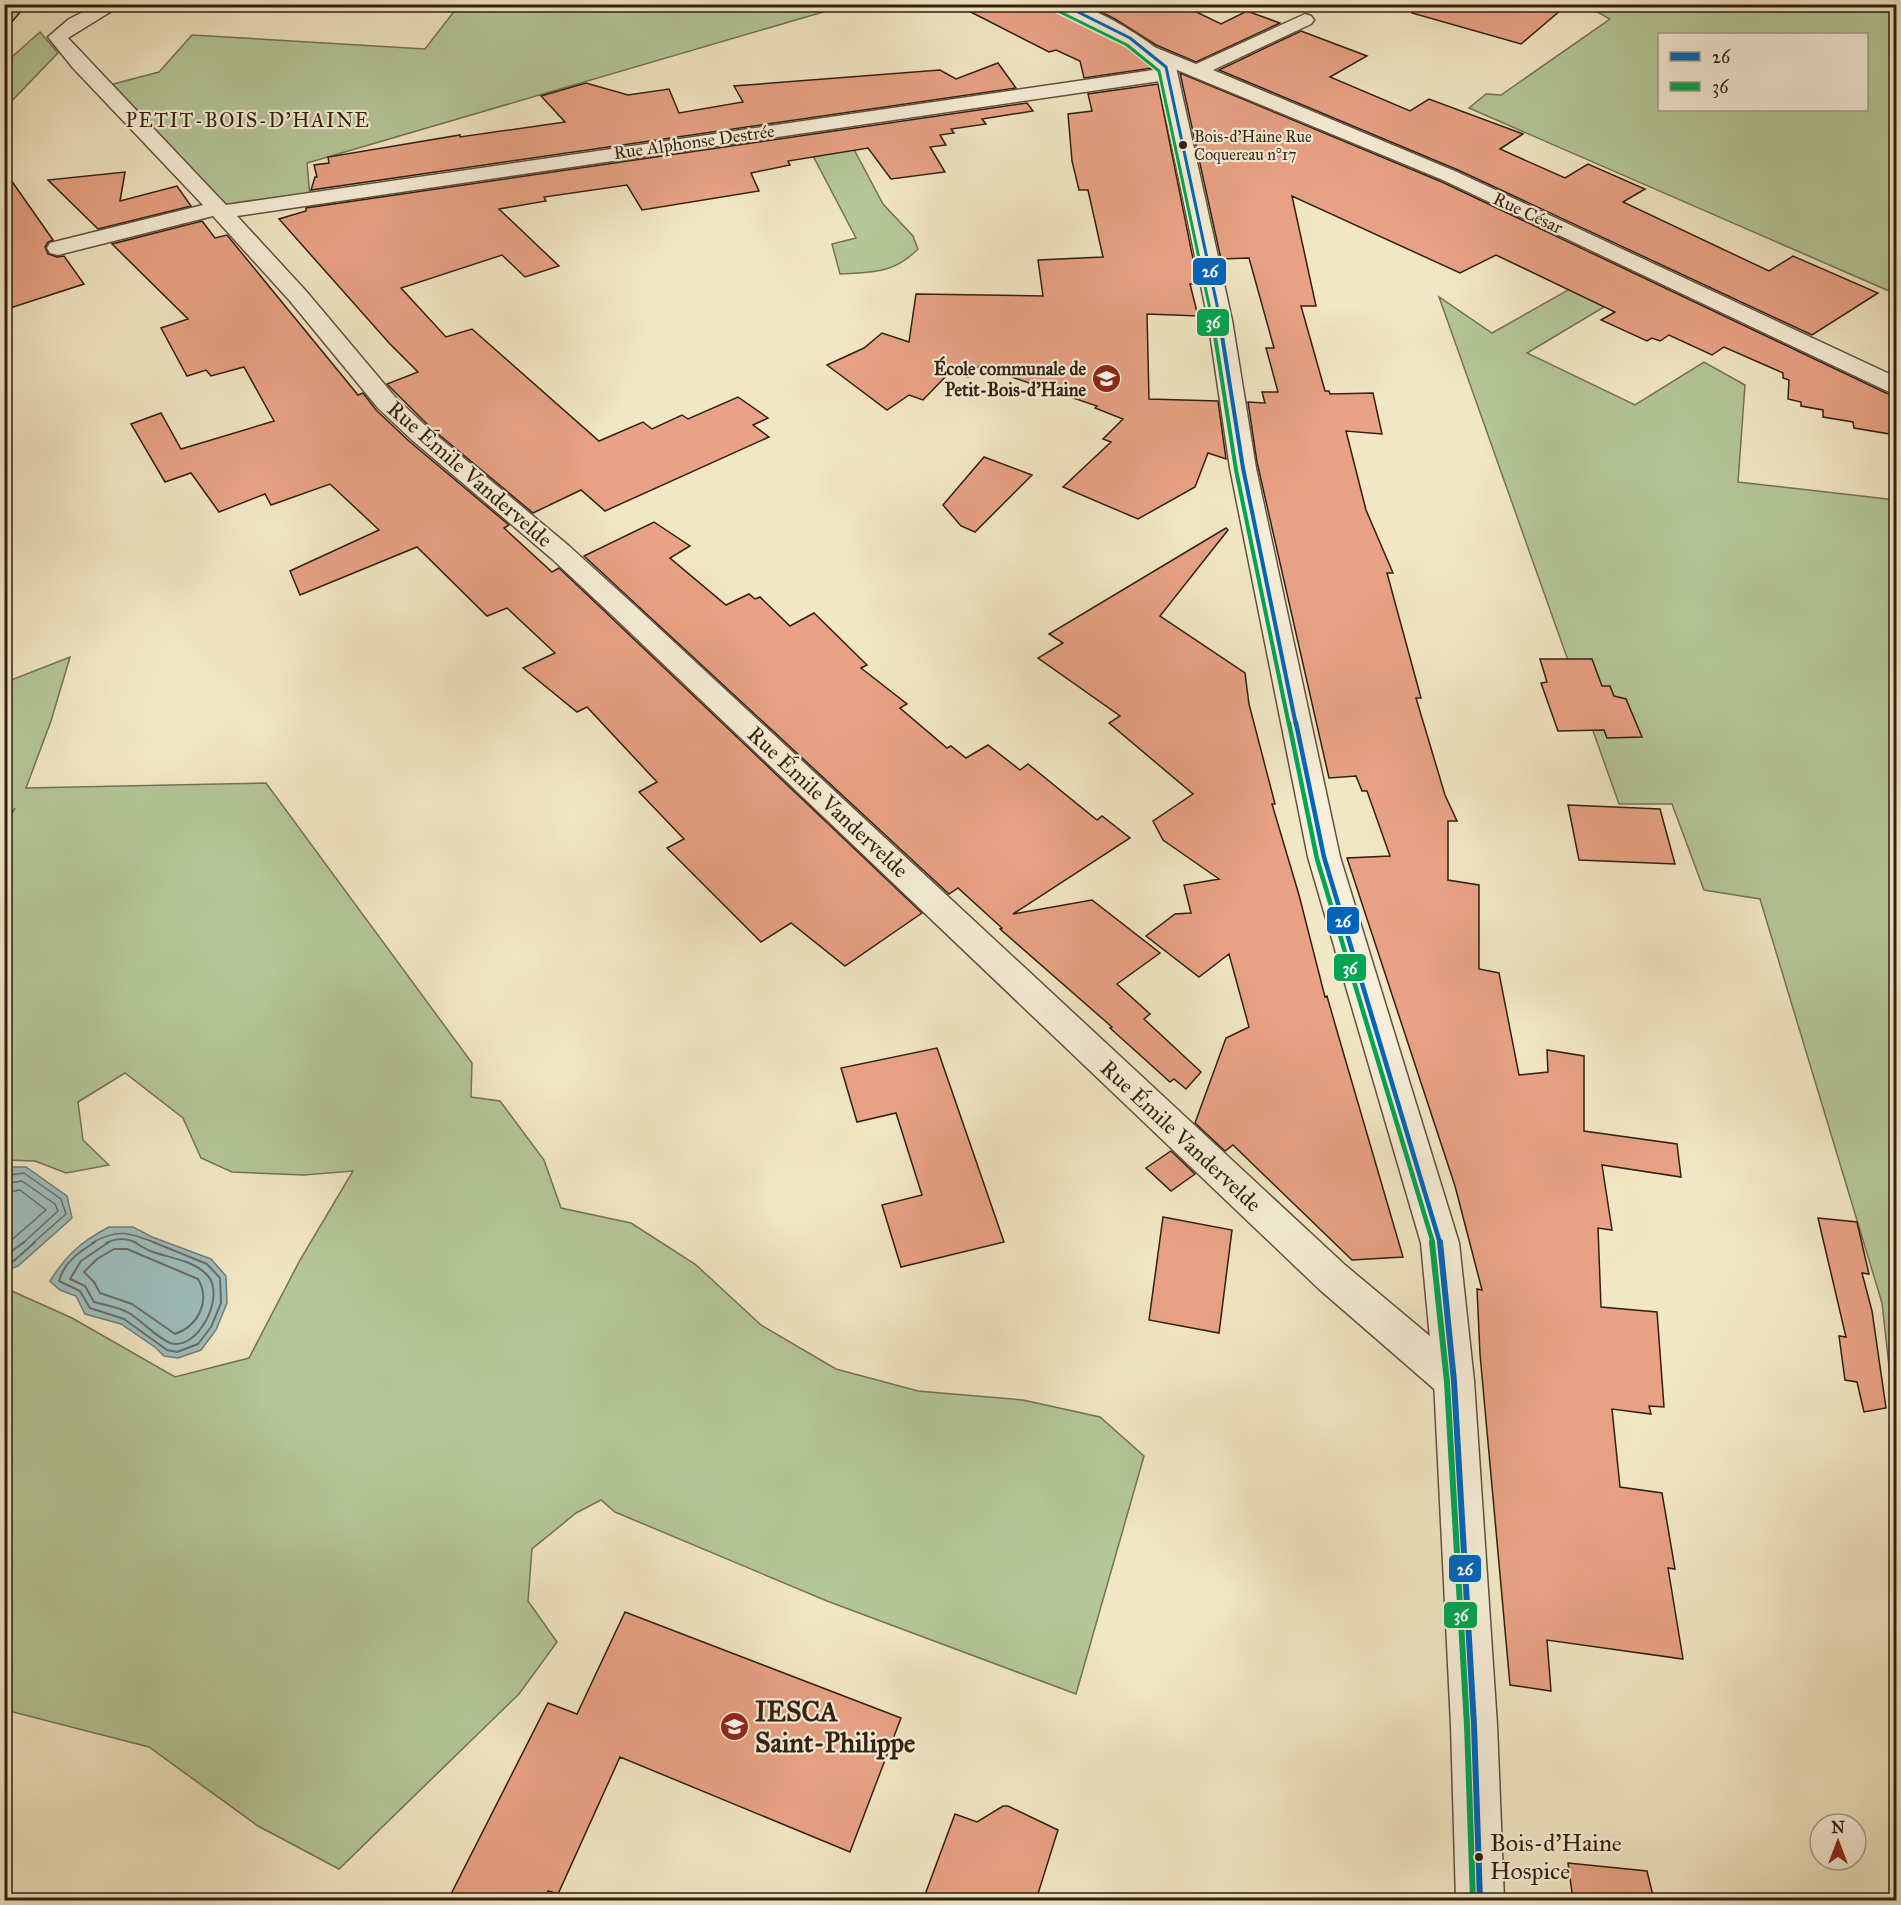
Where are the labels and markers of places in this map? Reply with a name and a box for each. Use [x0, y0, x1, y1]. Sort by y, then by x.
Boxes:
place label: Bois-d'Haine Rue Coquereau n°17 [1194, 127, 1312, 165]
marker: Bois-d'Haine Rue Coquereau n°17 [1177, 139, 1189, 151]
place label: École communale de Petit-Bois-d'Haine [934, 355, 1087, 401]
school or university icon: École communale de Petit-Bois-d'Haine [1091, 363, 1123, 395]
place label: IESCA Saint-Philippe [755, 1695, 915, 1760]
school or university icon: IESCA Saint-Philippe [718, 1711, 750, 1743]
place label: Bois-d'Haine Hospice [1490, 1828, 1622, 1886]
marker: Bois-d'Haine Hospice [1473, 1851, 1485, 1863]

